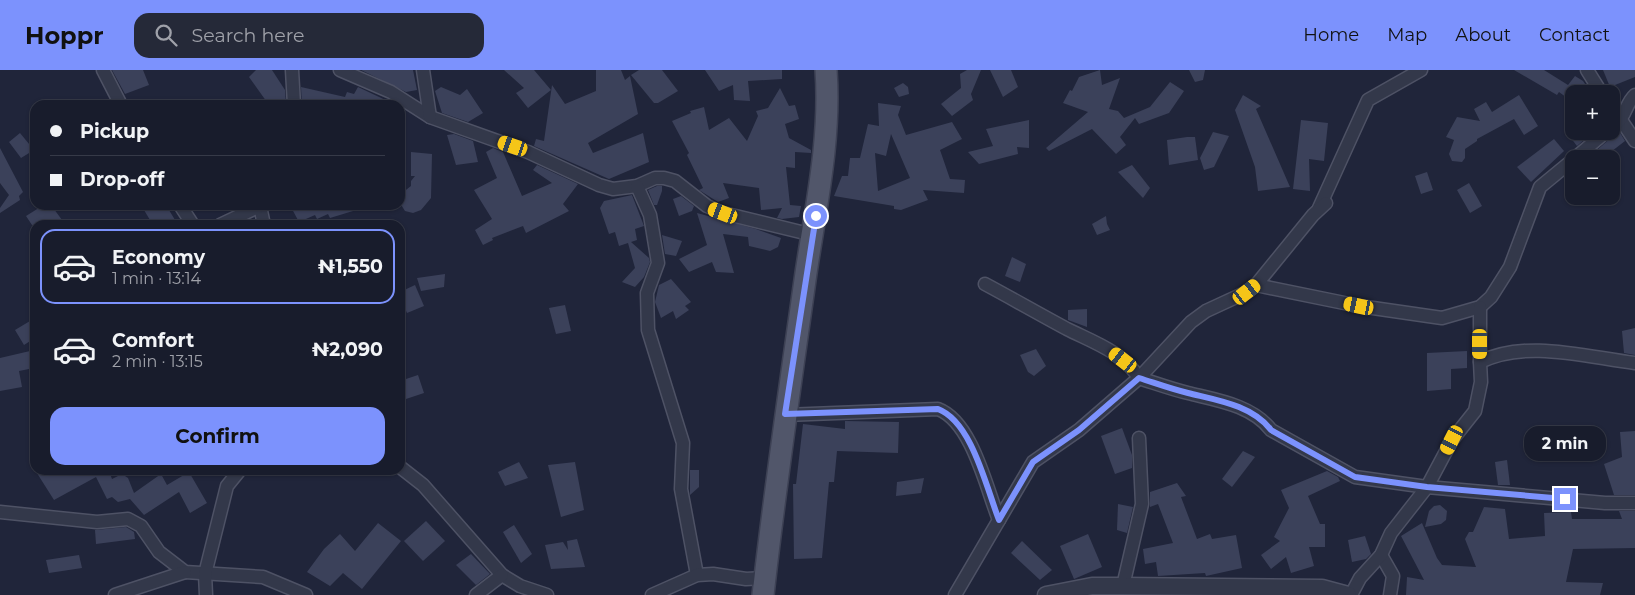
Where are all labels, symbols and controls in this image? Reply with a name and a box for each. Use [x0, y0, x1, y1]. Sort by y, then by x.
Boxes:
search box [134, 13, 484, 58]
text: Hoppr [25, 21, 104, 50]
icon: search [152, 21, 180, 49]
text: Search here [192, 24, 305, 47]
text: Home [1303, 24, 1359, 46]
text: Map [1387, 24, 1427, 46]
text: About [1455, 24, 1511, 46]
text: Contact [1539, 24, 1610, 46]
map controls [1565, 85, 1620, 205]
button: + [1565, 85, 1620, 140]
text: Pickup [80, 120, 149, 143]
car [496, 134, 529, 158]
button: − [1565, 150, 1620, 205]
text: Drop-off [80, 168, 164, 191]
car [706, 201, 739, 225]
route start [805, 205, 827, 227]
icon: car [52, 244, 97, 289]
text: Economy [112, 246, 205, 269]
text: ₦1,550 [318, 255, 383, 278]
text: 1 min · 13:14 [112, 269, 201, 288]
car [1230, 277, 1263, 307]
car [1342, 296, 1375, 316]
icon: car [52, 327, 97, 372]
text: Comfort [112, 329, 194, 352]
car [1472, 329, 1487, 359]
text: ₦2,090 [312, 338, 383, 361]
car [1106, 345, 1139, 375]
text: 2 min · 13:15 [112, 352, 203, 371]
button: Confirm [50, 407, 385, 465]
car [1438, 423, 1465, 457]
callout: 2 min [1524, 426, 1606, 462]
text: 2 min [1542, 434, 1588, 453]
route end [1554, 488, 1576, 510]

